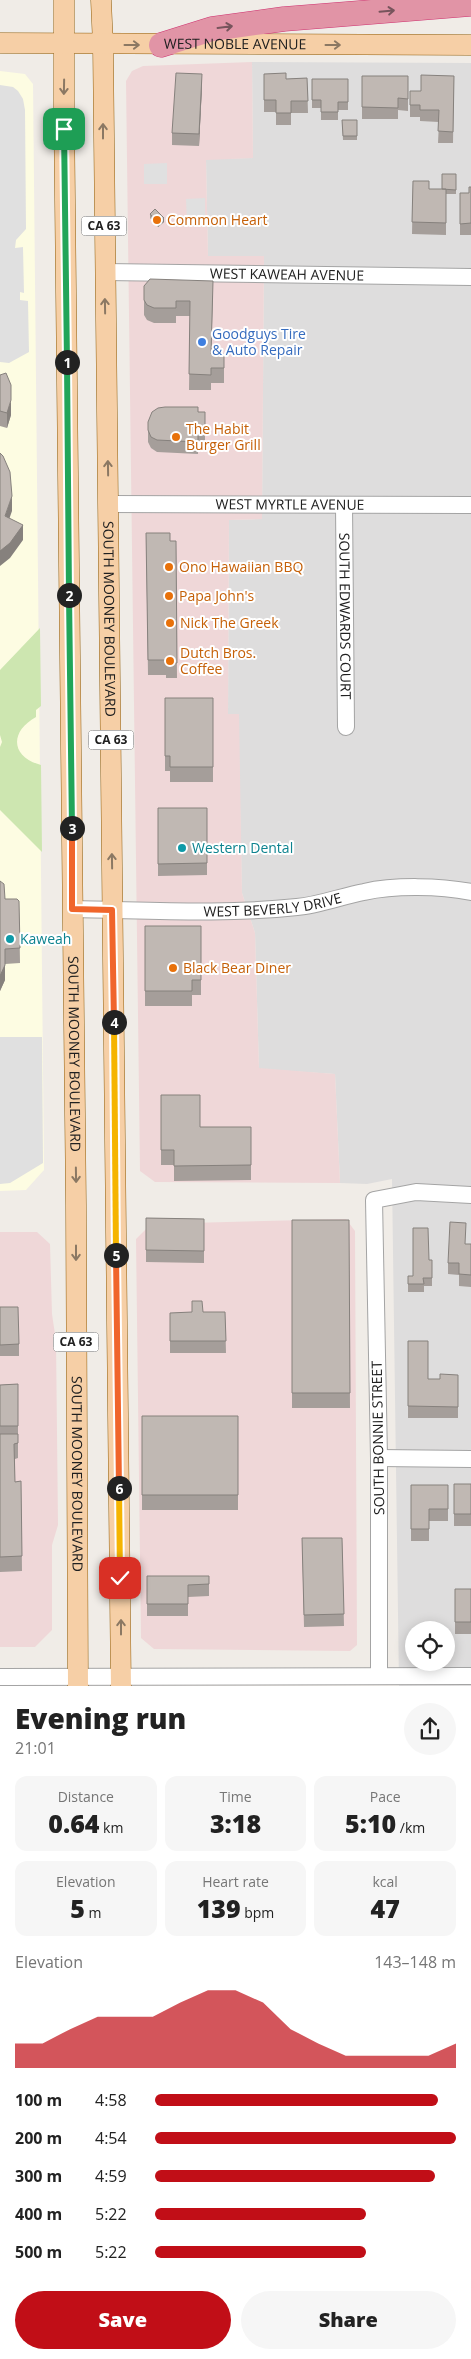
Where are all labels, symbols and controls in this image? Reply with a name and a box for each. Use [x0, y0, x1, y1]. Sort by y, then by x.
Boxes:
one-way arrow [379, 6, 395, 15]
one-way arrow [217, 22, 233, 32]
street label: WEST NOBLE AVENUE [164, 34, 306, 53]
one-way arrow [124, 40, 140, 50]
one-way arrow [324, 40, 340, 50]
one-way arrow [59, 78, 69, 95]
pin [43, 108, 85, 150]
icon: arrive [50, 115, 78, 143]
one-way arrow [98, 124, 108, 140]
place label: Common Heart [167, 210, 267, 229]
marker: Common Heart [151, 214, 163, 226]
road number: CA 63 [82, 217, 126, 236]
street label: WEST KAWEAH AVENUE [210, 263, 364, 285]
one-way arrow [100, 298, 110, 314]
place label: Goodguys Tire & Auto Repair [212, 324, 306, 359]
marker: Goodguys Tire & Auto Repair [196, 336, 208, 348]
pin: 1 [54, 350, 80, 374]
text: 1 [63, 353, 72, 372]
place label: The Habit Burger Grill [186, 419, 261, 454]
marker: The Habit Burger Grill [170, 431, 182, 443]
one-way arrow [103, 461, 113, 477]
street label: WEST MYRTLE AVENUE [216, 494, 364, 514]
street label: SOUTH MOONEY BOULEVARD [99, 521, 120, 717]
street label: SOUTH EDWARDS COURT [335, 533, 356, 700]
place label: Ono Hawaiian BBQ [179, 557, 303, 576]
marker: Ono Hawaiian BBQ [163, 561, 175, 573]
pin: 2 [56, 582, 82, 608]
text: 2 [65, 586, 74, 605]
place label: Papa John's [179, 586, 255, 605]
marker: Papa John's [163, 590, 175, 602]
place label: Nick The Greek [180, 613, 279, 632]
marker: Nick The Greek [164, 617, 176, 629]
place label: Dutch Bros. Coffee [180, 643, 256, 678]
marker: Dutch Bros. Coffee [164, 655, 176, 667]
road number: CA 63 [88, 730, 134, 750]
pin: 3 [60, 816, 84, 840]
text: 3 [68, 819, 77, 838]
place label: Western Dental [192, 838, 293, 857]
marker: Western Dental [176, 842, 188, 854]
one-way arrow [107, 853, 117, 870]
street label: WEST BEVERLY DRIVE [203, 888, 344, 920]
place label: Kaweah [20, 929, 71, 948]
marker: Kaweah [4, 933, 16, 945]
street label: SOUTH MOONEY BOULEVARD [64, 956, 85, 1152]
place label: Black Bear Diner [183, 958, 291, 977]
marker: Black Bear Diner [167, 962, 179, 974]
pin: 4 [102, 1010, 126, 1034]
text: 4 [110, 1013, 119, 1032]
one-way arrow [71, 1167, 81, 1183]
pin: 5 [104, 1242, 128, 1268]
one-way arrow [71, 1245, 81, 1261]
text: 5 [112, 1246, 121, 1265]
road number: CA 63 [54, 1332, 98, 1351]
street label: SOUTH BONNIE STREET [367, 1361, 388, 1515]
street label: SOUTH MOONEY BOULEVARD [68, 1376, 88, 1572]
pin: 6 [106, 1476, 132, 1500]
text: 6 [115, 1479, 124, 1498]
pin [99, 1557, 141, 1599]
icon: check [106, 1564, 134, 1592]
one-way arrow [116, 1619, 126, 1636]
map controls [405, 1621, 455, 1671]
button: locate [405, 1621, 455, 1671]
text: Evening run [15, 1699, 186, 1737]
button: share [404, 1703, 456, 1755]
text: 21:01 [15, 1737, 56, 1759]
text: Distance [58, 1787, 114, 1806]
text: Time [219, 1787, 252, 1806]
text: Pace [370, 1787, 401, 1806]
text: 0.64 [48, 1806, 99, 1840]
text: 3:18 [210, 1806, 261, 1840]
text: 5:10 [345, 1806, 396, 1840]
text: km [99, 1818, 123, 1837]
text: /km [396, 1818, 425, 1837]
text: Elevation [56, 1872, 116, 1891]
text: Heart rate [202, 1872, 269, 1891]
text: kcal [372, 1872, 398, 1891]
text: 5 [70, 1891, 85, 1925]
text: 139 [197, 1891, 241, 1925]
text: 47 [371, 1891, 400, 1925]
text: m [85, 1903, 101, 1922]
text: bpm [241, 1903, 274, 1922]
text: Elevation [15, 1951, 83, 1973]
text: 143–148 m [374, 1951, 456, 1973]
text: 100 m [15, 2089, 62, 2111]
text: 4:58 [95, 2089, 127, 2111]
text: 200 m [15, 2127, 62, 2149]
text: 4:54 [95, 2127, 127, 2149]
text: 300 m [15, 2165, 62, 2187]
text: 4:59 [95, 2165, 127, 2187]
text: 400 m [15, 2203, 62, 2225]
text: 5:22 [95, 2203, 127, 2225]
text: 500 m [15, 2241, 62, 2263]
text: 5:22 [95, 2241, 127, 2263]
button: Save [15, 2291, 231, 2349]
button: Share [241, 2291, 456, 2349]

